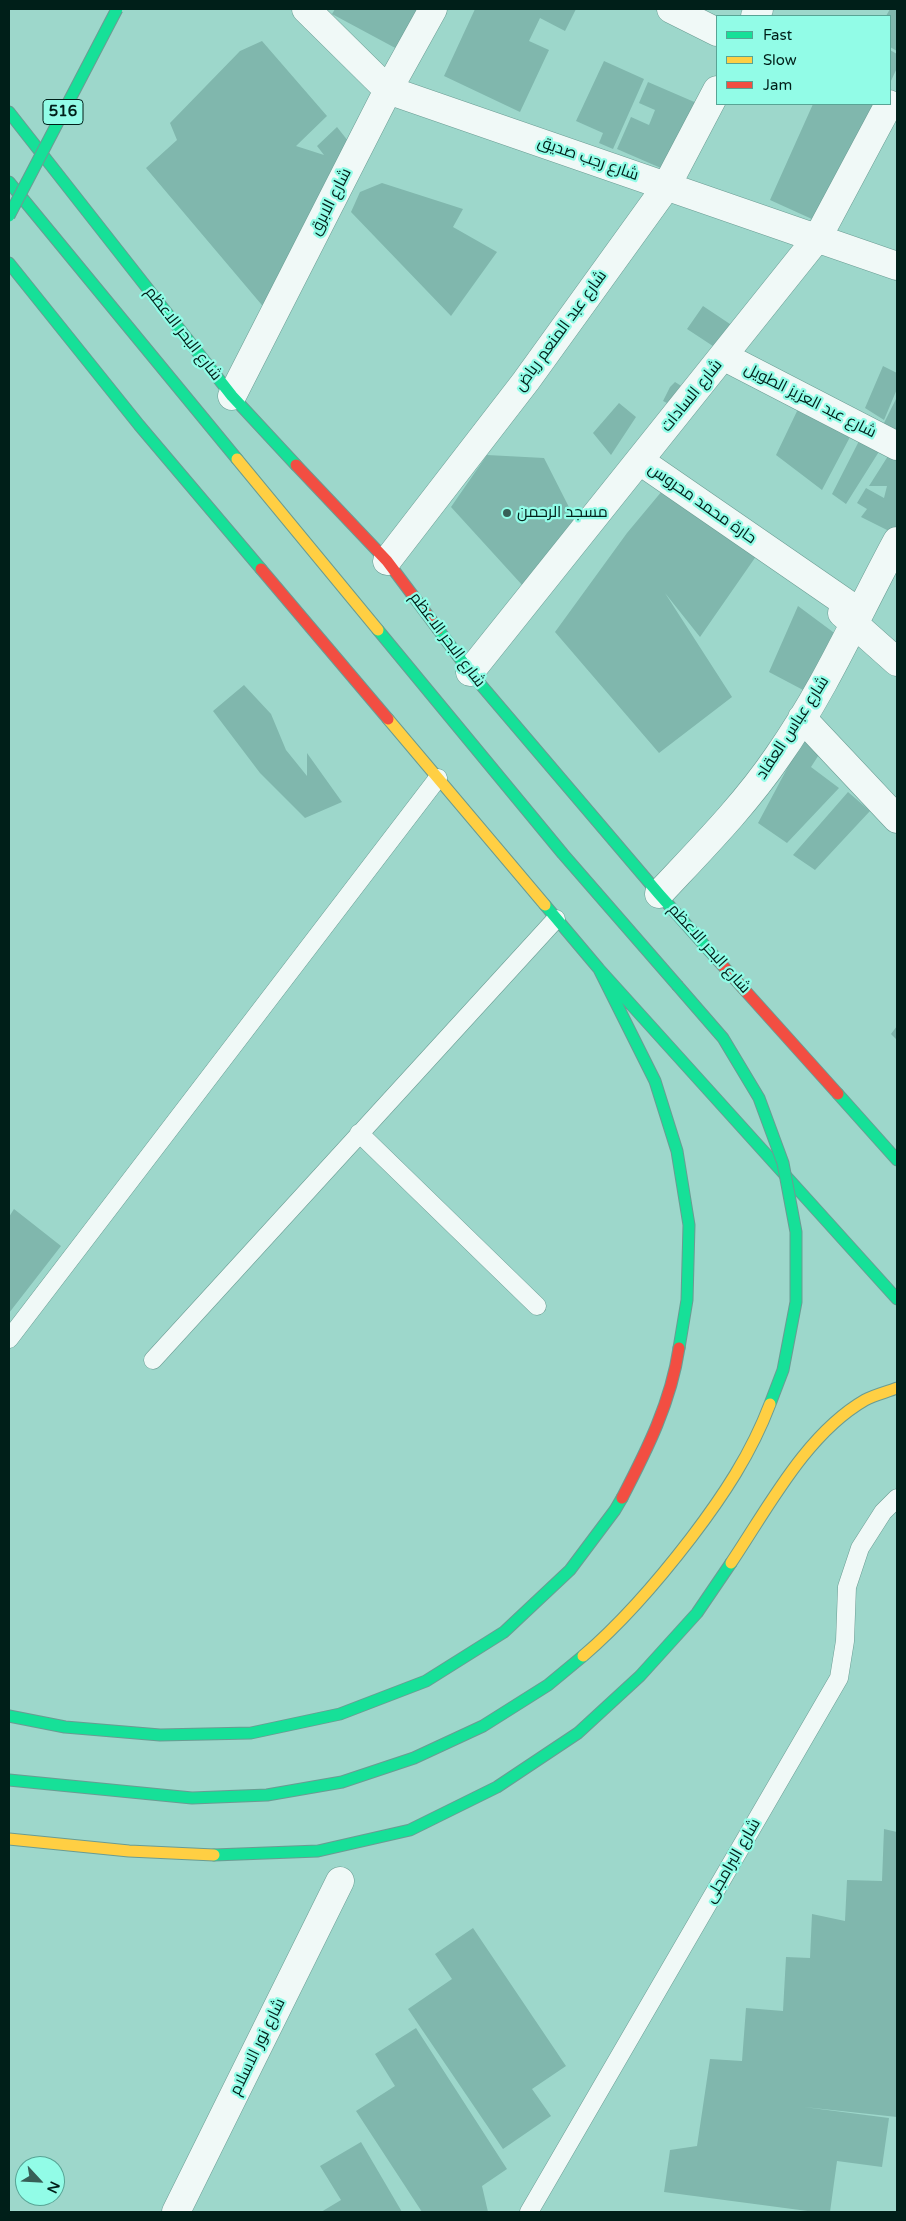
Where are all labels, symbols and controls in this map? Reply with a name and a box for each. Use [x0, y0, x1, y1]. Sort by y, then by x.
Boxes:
legend [716, 15, 891, 105]
text: Fast [763, 26, 792, 44]
text: Slow [763, 51, 797, 69]
text: Jam [763, 76, 792, 94]
road number: 516 [43, 100, 83, 124]
street label: شارع رجب صديق [535, 133, 641, 185]
street label: شارع الابرق [306, 165, 356, 239]
street label: شارع عبد المنعم رياض [511, 267, 611, 395]
street label: شارع البحر الاعظم [140, 283, 226, 385]
street label: شارع السادات [657, 356, 727, 436]
street label: شارع عبد العزيز الطويل [741, 359, 879, 443]
street label: حارة محمد محروس [644, 460, 760, 548]
place label: مسجد الرحمن [517, 503, 608, 523]
marker: مسجد الرحمن [501, 507, 513, 519]
street label: شارع البحر الاعظم [405, 589, 489, 691]
street label: شارع عباس العقاد [753, 673, 833, 783]
street label: شارع البحر الاعظم [664, 900, 754, 998]
street label: شارع البرامجلى [701, 1815, 765, 1907]
street label: شارع نور الاسلام [226, 1995, 290, 2099]
north arrow [15, 2156, 65, 2206]
text: N [43, 2178, 63, 2196]

